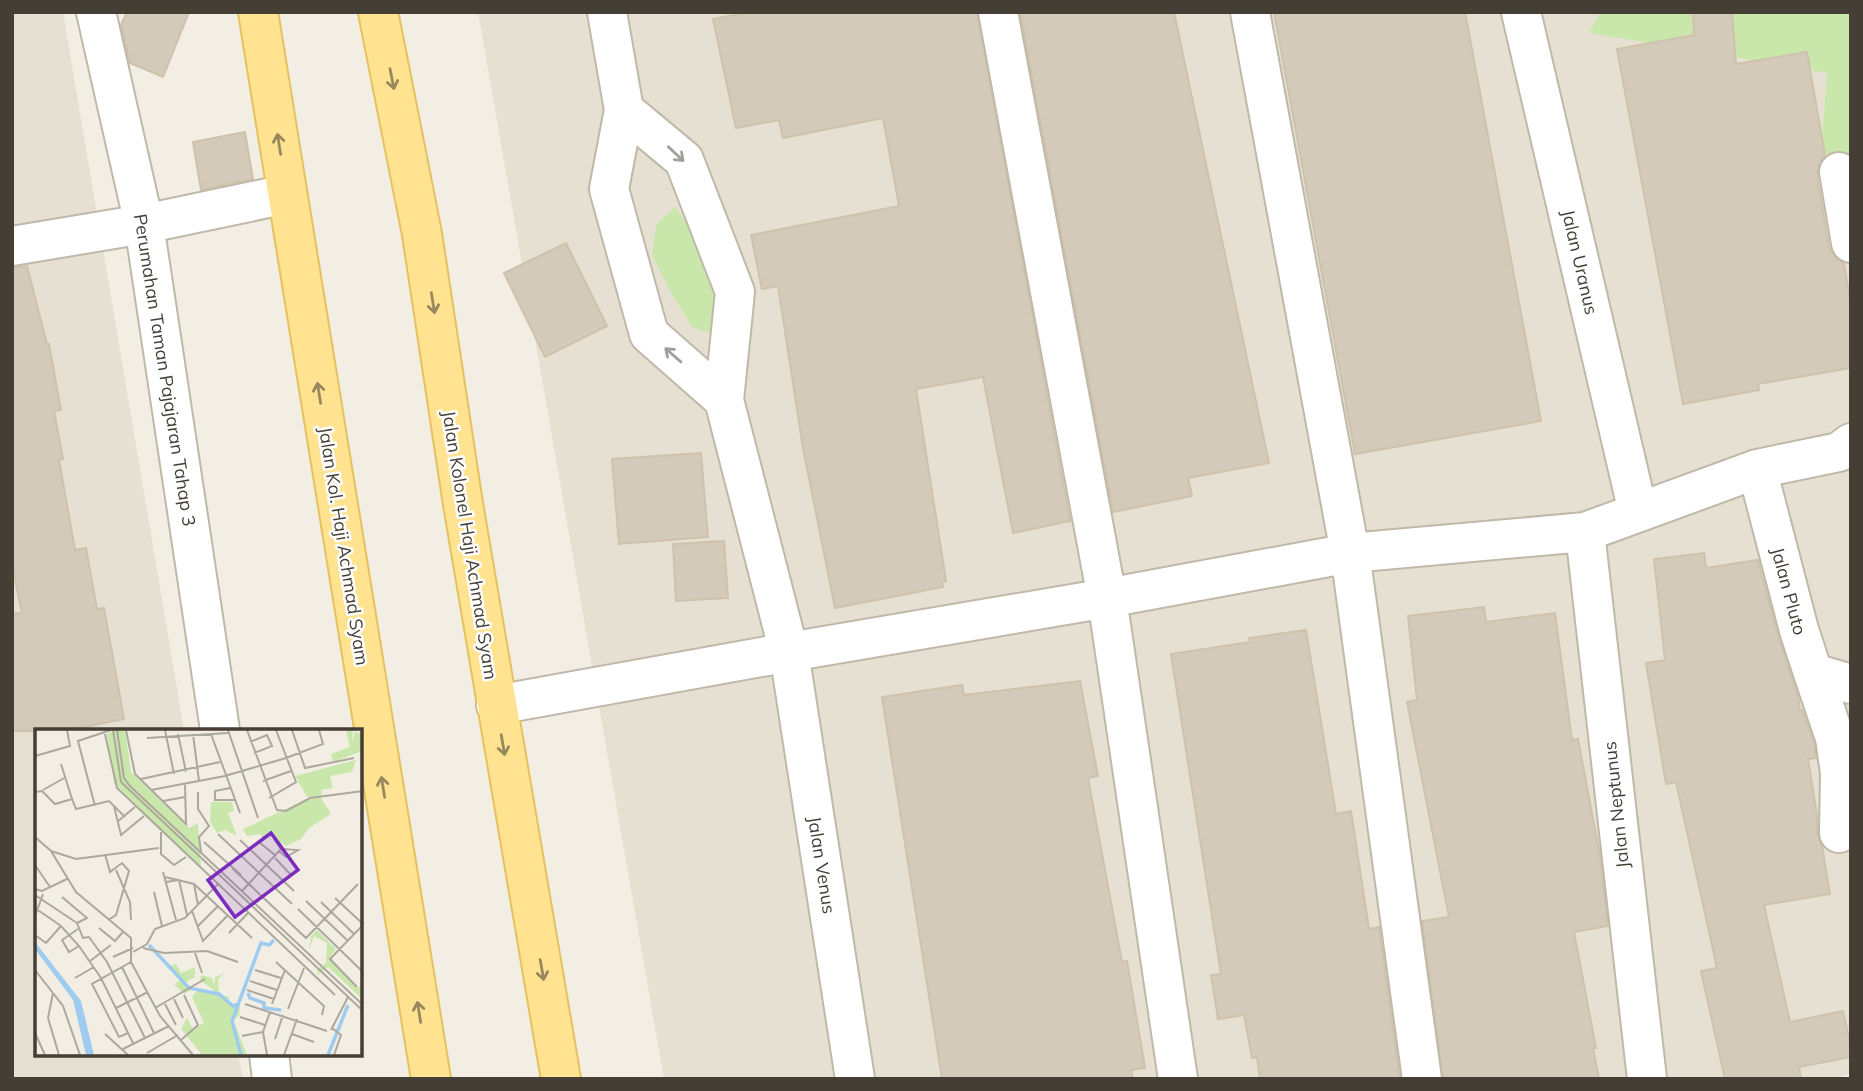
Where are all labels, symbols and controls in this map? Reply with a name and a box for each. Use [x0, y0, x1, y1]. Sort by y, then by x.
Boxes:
one-way arrow [385, 67, 399, 90]
one-way arrow [272, 133, 285, 156]
one-way arrow [667, 146, 685, 162]
street label: Jalan Uranus [1557, 207, 1603, 317]
street label: Perumahan Taman Pajajaran Tahap 3 [129, 212, 201, 528]
one-way arrow [426, 291, 439, 314]
one-way arrow [664, 347, 682, 363]
one-way arrow [312, 382, 325, 405]
street label: Jalan Kolonel Haji Achmad Syam [437, 409, 503, 681]
street label: Jalan Kol. Haji Achmad Syam [314, 425, 374, 667]
street label: Jalan Pluto [1766, 545, 1812, 637]
inset map [35, 729, 362, 1056]
one-way arrow [497, 733, 510, 756]
street label: Jalan Neptunus [1598, 740, 1634, 870]
one-way arrow [376, 776, 389, 799]
street label: Jalan Venus [803, 815, 841, 915]
one-way arrow [536, 958, 549, 980]
one-way arrow [412, 1001, 425, 1023]

